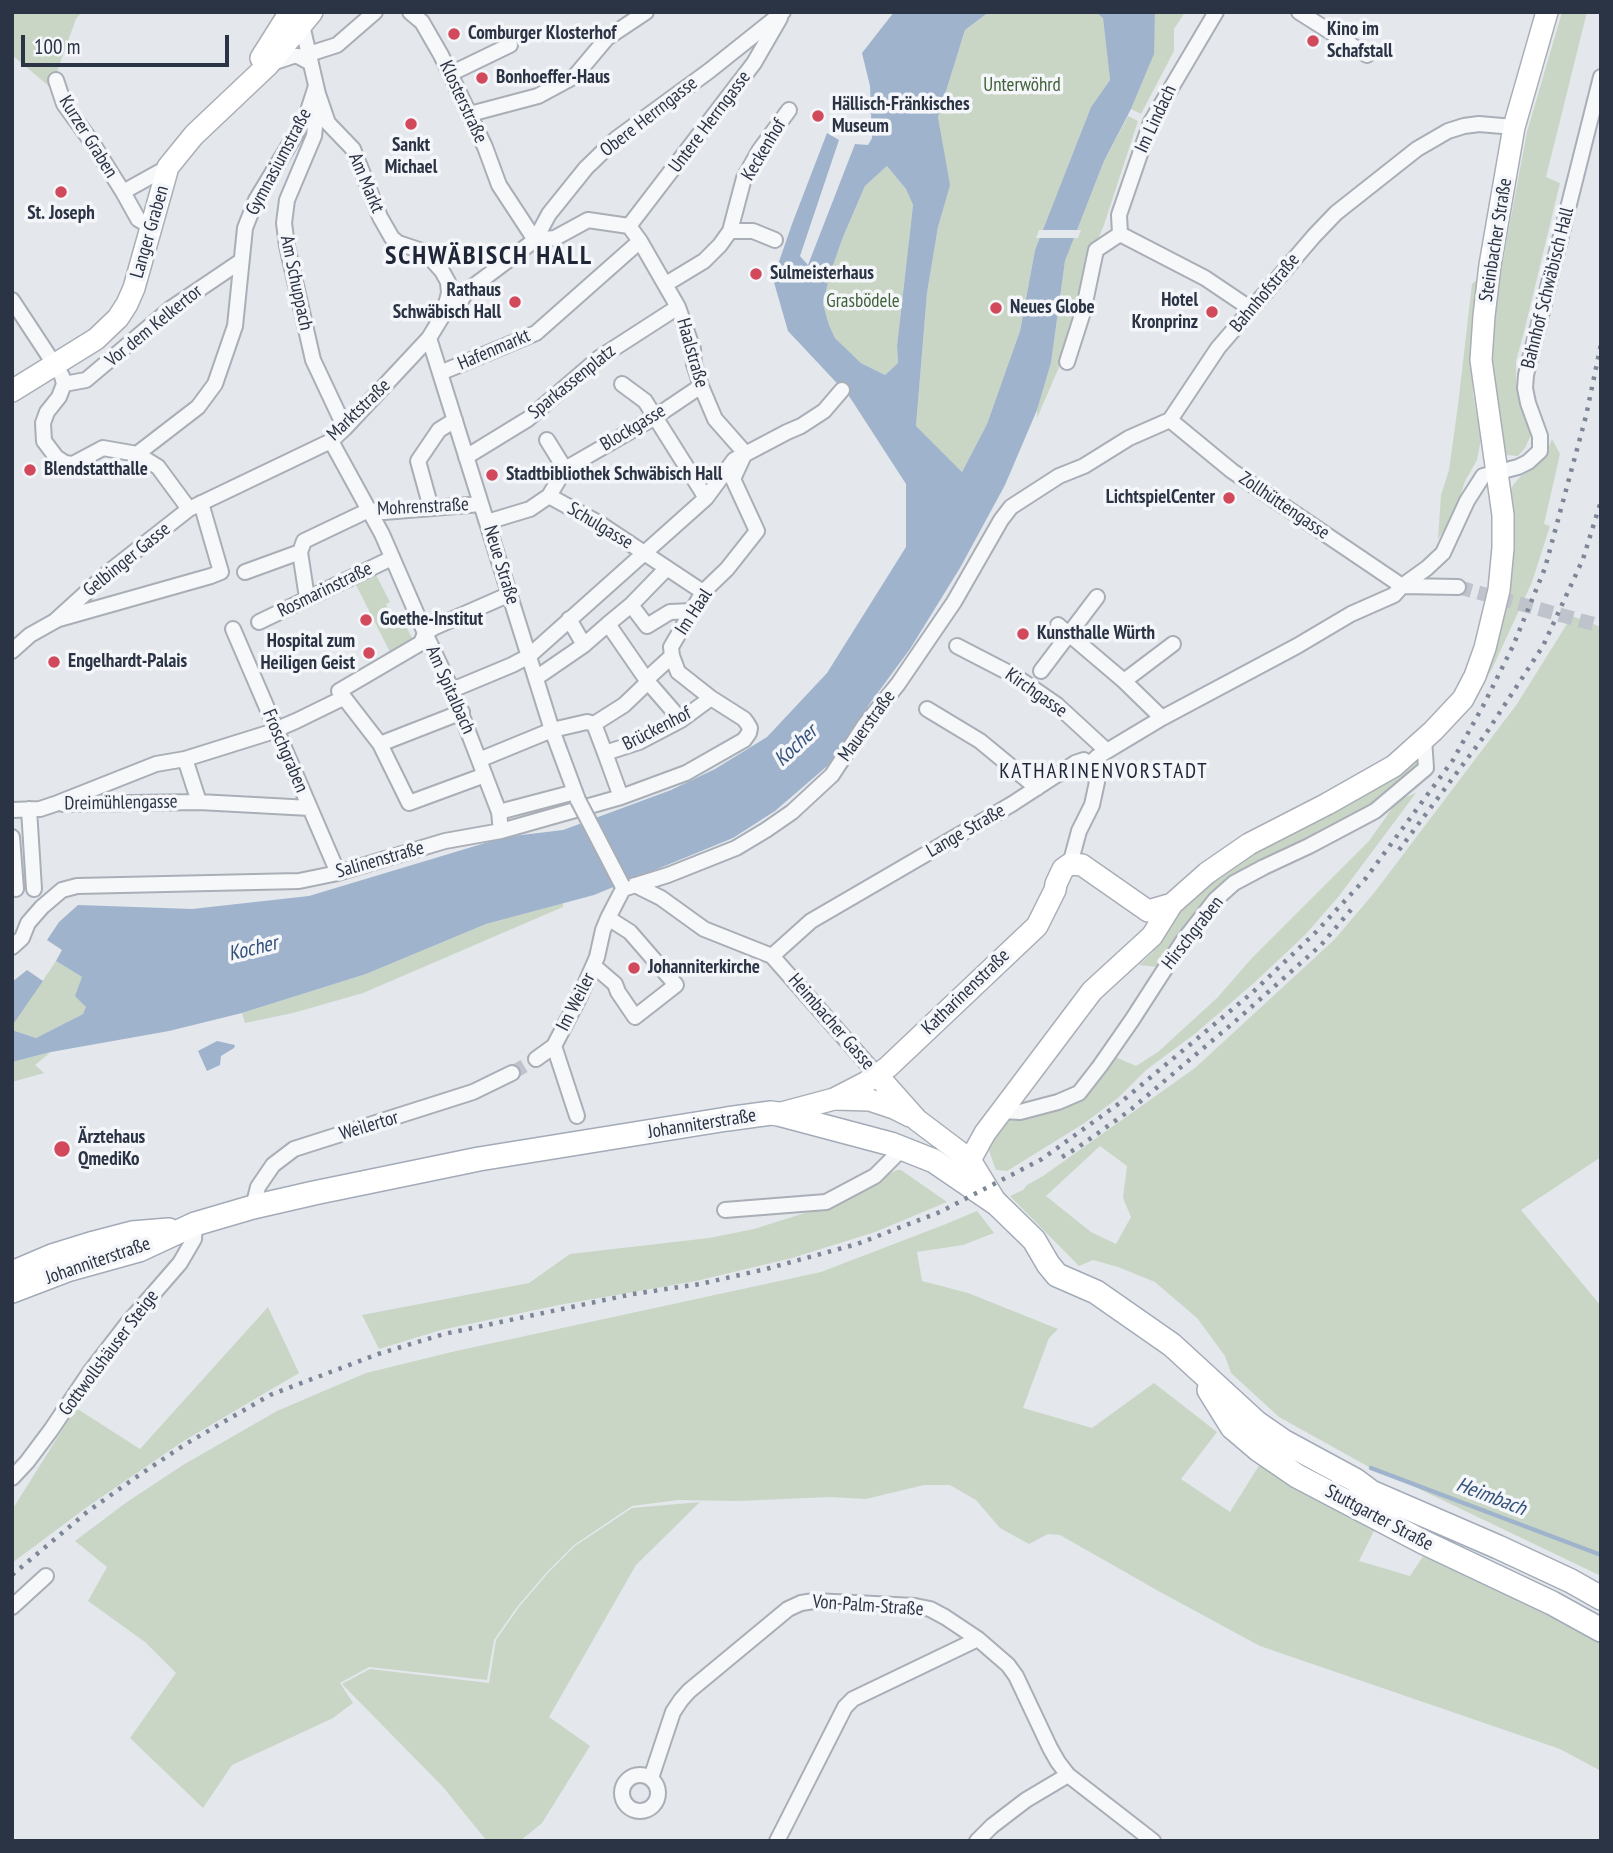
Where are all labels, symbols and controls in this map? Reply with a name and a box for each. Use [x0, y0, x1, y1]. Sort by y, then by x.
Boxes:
place label: Kino im Schafstall [1327, 19, 1393, 63]
scale bar [24, 21, 233, 65]
place label: Comburger Klosterhof [468, 23, 616, 45]
marker: Comburger Klosterhof [446, 26, 462, 42]
text: 100 m [34, 33, 80, 60]
marker: Kino im Schafstall [1305, 33, 1321, 49]
street label: Klosterstraße [434, 57, 492, 147]
place label: Bonhoeffer-Haus [496, 67, 610, 89]
street label: Untere Herrngasse [664, 67, 756, 177]
marker: Bonhoeffer-Haus [474, 70, 490, 86]
street label: Obere Herrngasse [596, 72, 702, 162]
park label: Unterwöhrd [983, 75, 1061, 97]
street label: Im Lindach [1130, 81, 1182, 157]
street label: Kurzer Graben [54, 92, 122, 182]
place label: Hällisch-Fränkisches Museum [832, 94, 970, 138]
street label: Gymnasiumstraße [241, 105, 317, 219]
marker: Hällisch-Fränkisches Museum [810, 108, 826, 124]
street label: Keckenhof [737, 115, 791, 185]
marker: Sankt Michael [403, 116, 419, 132]
place label: Sankt Michael [385, 135, 437, 179]
street label: Am Markt [343, 150, 389, 216]
street label: Steinbacher Straße [1475, 177, 1517, 303]
street label: Langer Graben [126, 183, 174, 281]
marker: St. Joseph [53, 184, 69, 200]
place label: St. Joseph [27, 203, 95, 225]
street label: Bahnhof Schwäbisch Hall [1517, 205, 1579, 371]
street label: Am Schuppach [275, 234, 317, 332]
district label: SCHWÄBISCH HALL [387, 241, 591, 273]
street label: Bahnhofstraße [1225, 249, 1305, 337]
place label: Sulmeisterhaus [770, 263, 874, 285]
marker: Sulmeisterhaus [748, 266, 764, 282]
street label: Vor dem Kelkertor [101, 280, 207, 372]
place label: Rathaus Schwäbisch Hall [393, 280, 501, 324]
place label: Hotel Kronprinz [1132, 290, 1198, 334]
park label: Grasbödele [826, 291, 900, 313]
marker: Rathaus Schwäbisch Hall [507, 294, 523, 310]
place label: Neues Globe [1010, 297, 1095, 319]
marker: Neues Globe [988, 300, 1004, 316]
marker: Hotel Kronprinz [1204, 304, 1220, 320]
street label: Haalstraße [671, 316, 713, 390]
street label: Hafenmarkt [454, 325, 534, 375]
street label: Sparkassenplatz [524, 340, 620, 424]
street label: Marktstraße [323, 374, 395, 446]
street label: Blockgasse [596, 400, 670, 456]
place label: Blendstatthalle [44, 459, 148, 481]
marker: Blendstatthalle [22, 462, 38, 478]
place label: Stadtbibliothek Schwäbisch Hall [506, 464, 722, 486]
marker: Stadtbibliothek Schwäbisch Hall [484, 467, 500, 483]
street label: Zollhüttengasse [1234, 467, 1334, 545]
place label: LichtspielCenter [1106, 487, 1215, 509]
marker: LichtspielCenter [1221, 490, 1237, 506]
street label: Mohrenstraße [377, 493, 469, 521]
street label: Schulgasse [563, 498, 637, 554]
street label: Gelbinger Gasse [79, 518, 175, 602]
street label: Neue Straße [478, 523, 524, 607]
street label: Rosmarinstraße [274, 557, 376, 623]
street label: Im Haal [671, 585, 717, 639]
place label: Goethe-Institut [380, 609, 483, 631]
marker: Goethe-Institut [358, 612, 374, 628]
place label: Kunsthalle Würth [1037, 623, 1155, 645]
marker: Kunsthalle Würth [1015, 626, 1031, 642]
place label: Hospital zum Heiligen Geist [260, 631, 355, 675]
street label: Am Spitalbach [420, 642, 480, 738]
marker: Hospital zum Heiligen Geist [361, 645, 377, 661]
place label: Engelhardt-Palais [68, 651, 187, 673]
marker: Engelhardt-Palais [46, 654, 62, 670]
street label: Kirchgasse [1001, 663, 1071, 723]
street label: Mauerstraße [834, 686, 900, 766]
street label: Brückenhof [619, 702, 695, 756]
street label: Froschgraben [257, 706, 313, 796]
water label: Kocher [769, 720, 823, 772]
district label: KATHARINENVORSTADT [1002, 759, 1206, 785]
street label: Dreimühlengasse [64, 791, 178, 815]
street label: Lange Straße [923, 799, 1009, 863]
street label: Salinenstraße [333, 837, 427, 883]
street label: Hirschgraben [1157, 892, 1229, 974]
water label: Kocher [226, 931, 280, 967]
street label: Katharinenstraße [917, 944, 1015, 1040]
place label: Johanniterkirche [648, 957, 760, 979]
marker: Johanniterkirche [626, 960, 642, 976]
street label: Im Weiler [552, 969, 600, 1035]
street label: Heimbacher Gasse [783, 969, 879, 1075]
street label: Johanniterstraße [646, 1104, 758, 1144]
street label: Weilertor [337, 1106, 401, 1146]
place label: Ärztehaus QmediKo [78, 1127, 145, 1171]
marker: Ärztehaus QmediKo [52, 1139, 72, 1159]
street label: Johanniterstraße [43, 1232, 153, 1290]
street label: Gottwollshäuser Steige [54, 1286, 164, 1420]
water label: Heimbach [1453, 1472, 1529, 1522]
street label: Stuttgarter Straße [1321, 1480, 1437, 1556]
street label: Von-Palm-Straße [812, 1591, 924, 1621]

